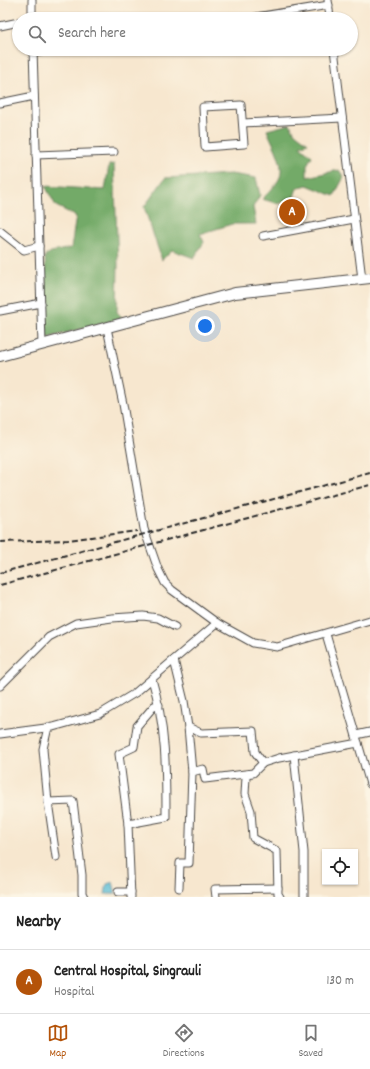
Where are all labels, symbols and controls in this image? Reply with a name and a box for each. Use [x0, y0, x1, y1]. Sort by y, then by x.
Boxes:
search box [12, 12, 358, 56]
icon: search [26, 23, 48, 45]
text: Search here [58, 23, 126, 45]
pin: A [279, 197, 305, 227]
your location [195, 316, 215, 336]
map controls [322, 849, 358, 885]
button: locate [322, 849, 358, 885]
text: Nearby [16, 911, 60, 935]
text: Central Hospital, Singrauli [54, 961, 201, 983]
text: A [25, 972, 33, 991]
text: 130 m [326, 972, 354, 991]
text: Hospital [54, 983, 94, 1002]
tab: Map [47, 1022, 69, 1062]
tab: Directions [163, 1022, 205, 1062]
tab: Saved [298, 1022, 323, 1062]

